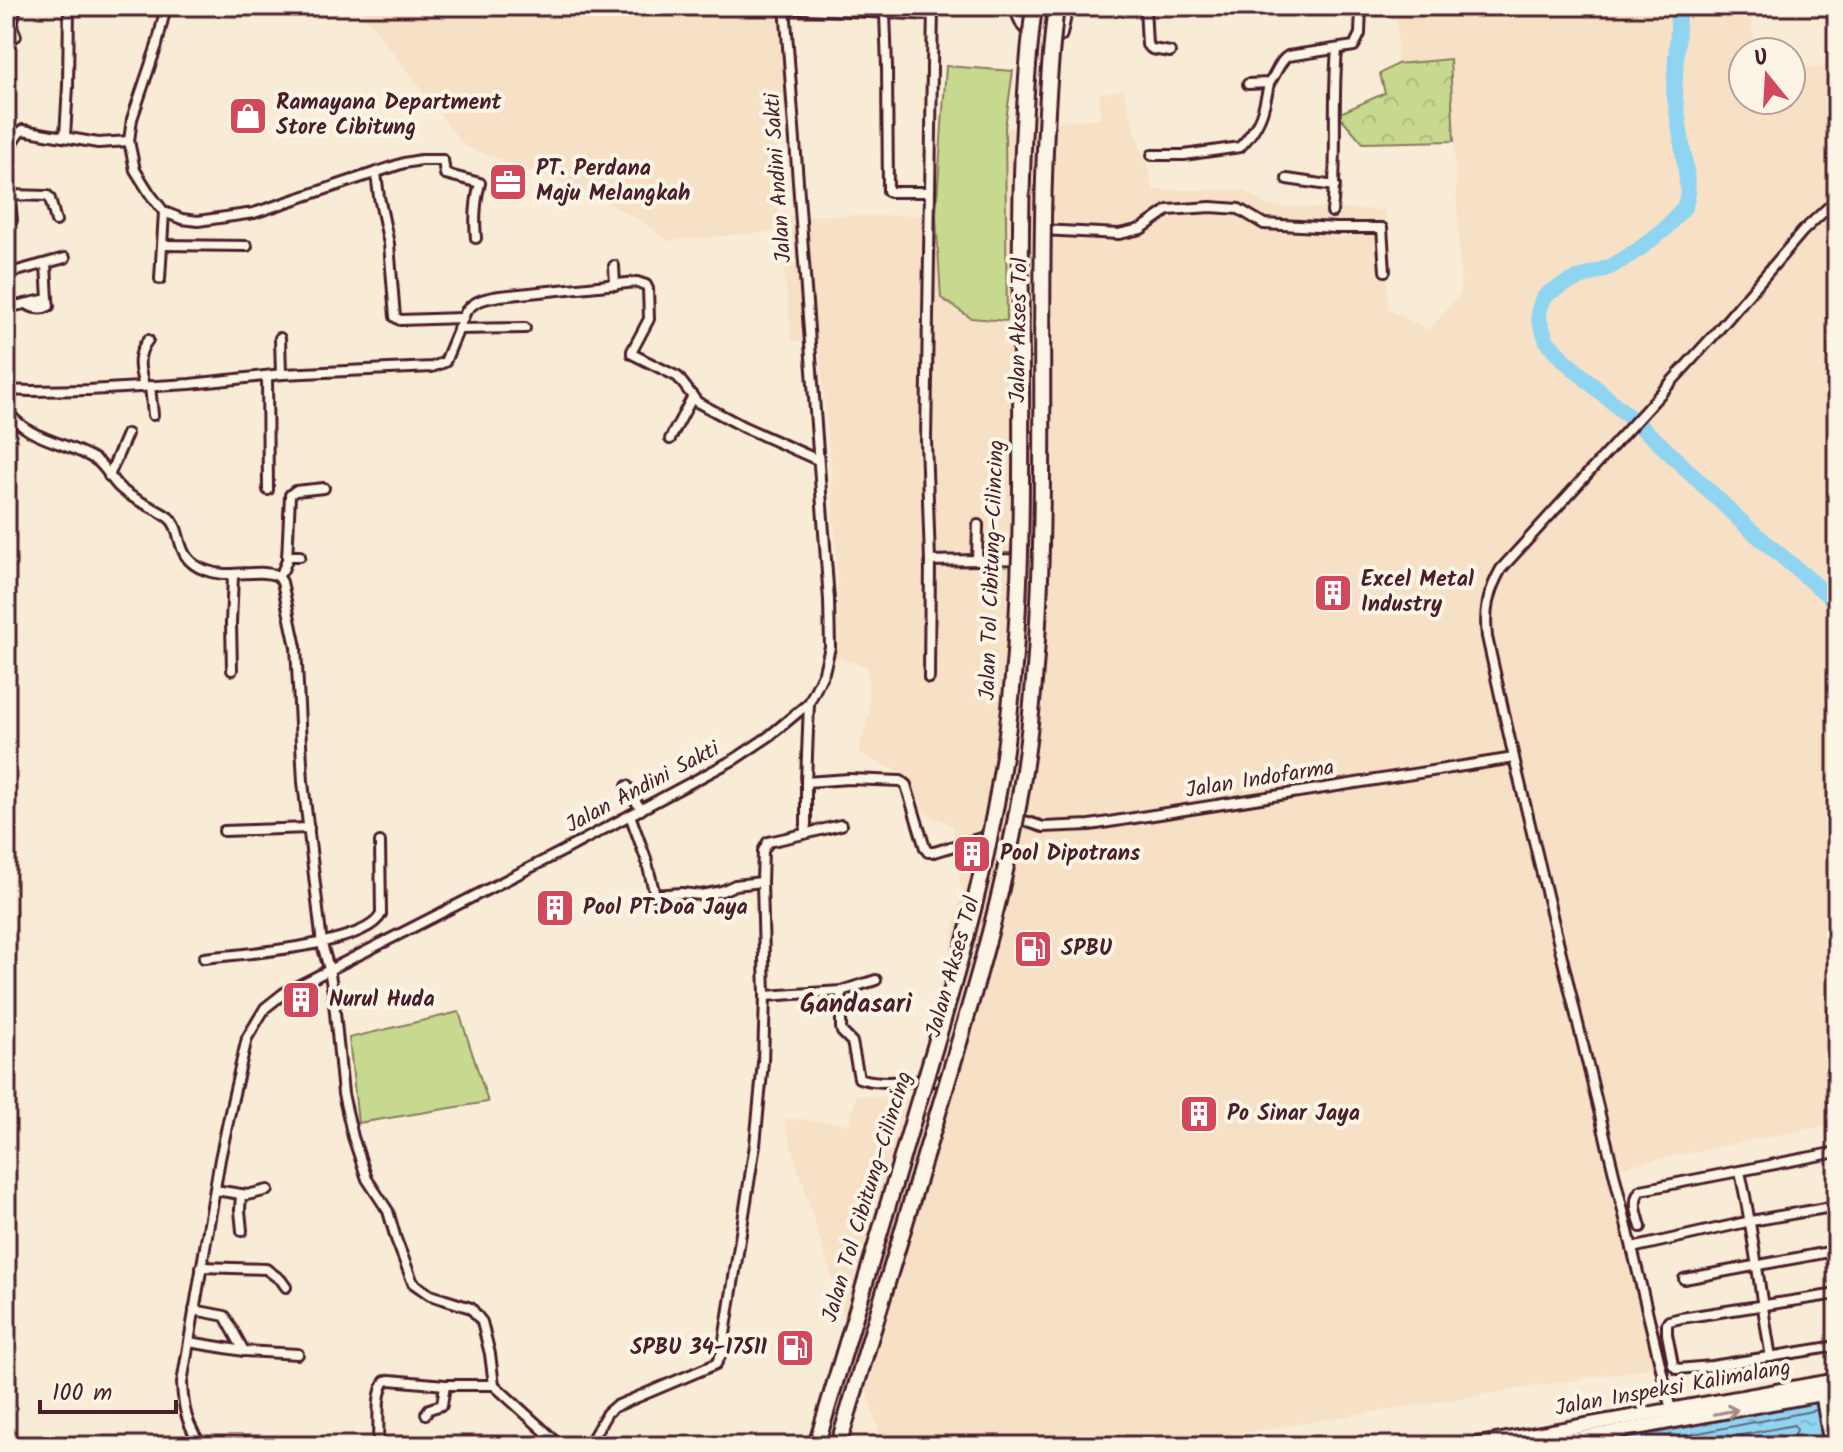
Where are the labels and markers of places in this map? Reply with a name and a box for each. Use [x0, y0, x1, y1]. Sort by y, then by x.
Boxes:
place label: Ramayana Department Store Cibitung [276, 86, 502, 146]
shop icon: Ramayana Department Store Cibitung [227, 95, 269, 137]
place label: PT. Perdana Maju Melangkah [536, 152, 690, 212]
office icon: PT. Perdana Maju Melangkah [487, 161, 529, 203]
place label: Excel Metal Industry [1361, 563, 1474, 623]
building icon: Excel Metal Industry [1312, 572, 1354, 614]
building icon: Pool Dipotrans [951, 833, 993, 875]
place label: Pool Dipotrans [1000, 837, 1141, 872]
building icon: Pool PT.Doa Jaya [534, 887, 576, 929]
place label: Pool PT.Doa Jaya [583, 891, 748, 926]
fuel station icon: SPBU [1012, 928, 1054, 970]
place label: SPBU [1061, 932, 1112, 967]
building icon: Nurul Huda [280, 979, 322, 1021]
place label: Nurul Huda [329, 983, 435, 1018]
building icon: Po Sinar Jaya [1178, 1093, 1220, 1135]
place label: Po Sinar Jaya [1227, 1097, 1360, 1132]
fuel station icon: SPBU 34-17511 [774, 1327, 816, 1369]
place label: SPBU 34-17511 [630, 1331, 767, 1366]

